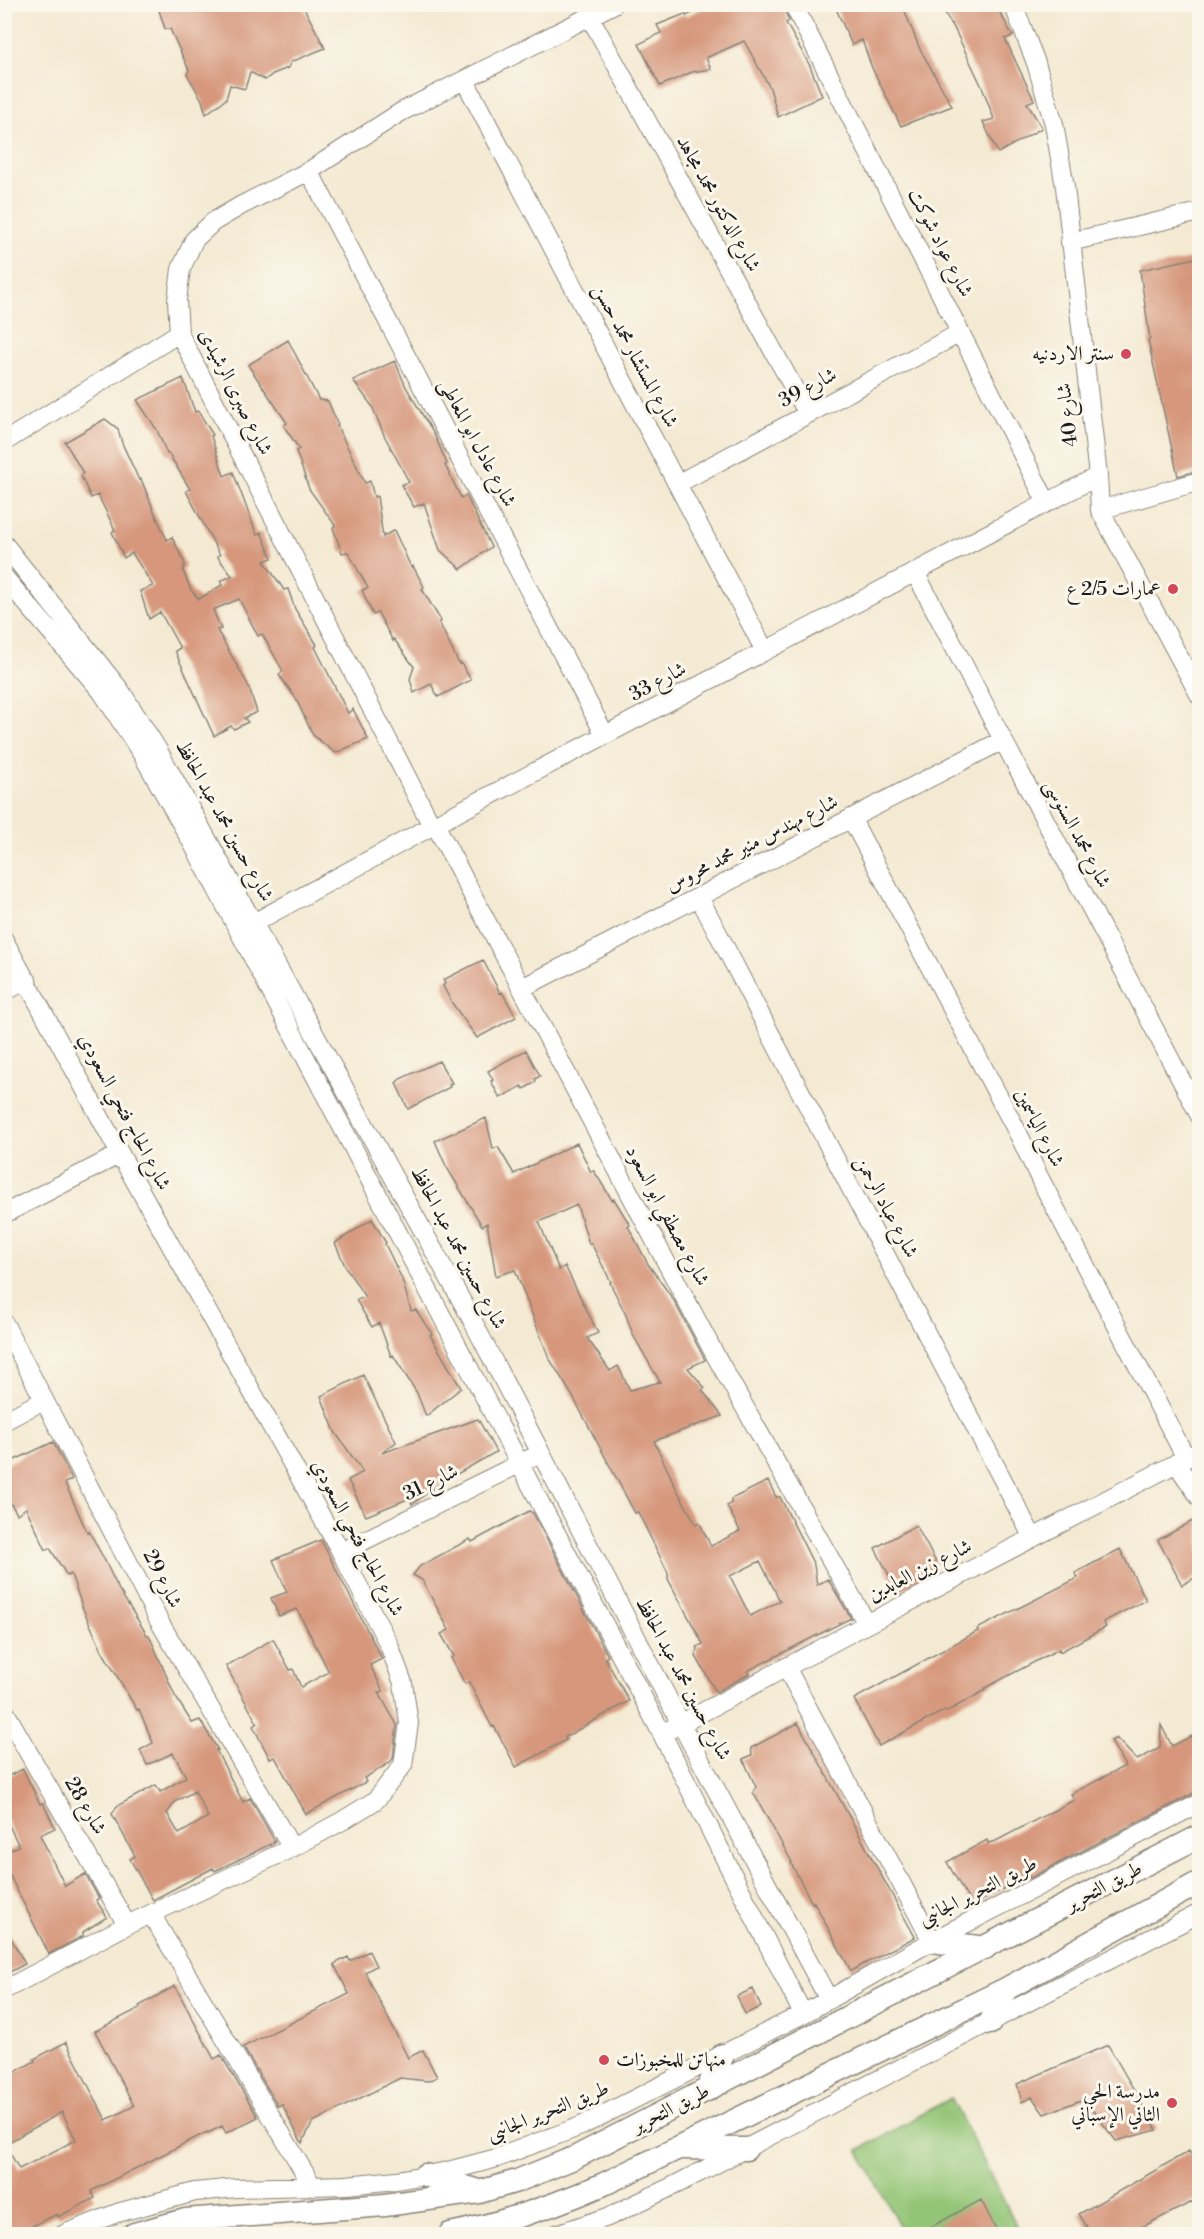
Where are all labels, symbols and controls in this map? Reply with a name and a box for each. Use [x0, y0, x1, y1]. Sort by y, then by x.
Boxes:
street label: شارع الدكتور محمد مجاهد [667, 131, 766, 279]
street label: شارع عواد شوكت [898, 184, 978, 303]
street label: شارع المستشار محمد حسن [583, 280, 683, 434]
street label: شارع صبرى الرشيدى [189, 325, 278, 461]
place label: سنتر الاردنيه [1032, 342, 1114, 367]
marker: سنتر الاردنيه [1119, 347, 1133, 361]
street label: شارع 39 [775, 362, 843, 417]
street label: شارع عادل ابو المعاطى [429, 374, 521, 513]
street label: شارع 40 [1052, 381, 1088, 448]
place label: عمارات 2/5 ع [1066, 577, 1161, 606]
marker: عمارات 2/5 ع [1166, 582, 1180, 596]
street label: شارع 33 [625, 657, 693, 711]
street label: شارع حسين محمد عبد الحافظ [166, 736, 279, 908]
street label: شارع محمد السنوسى [1034, 775, 1116, 894]
street label: شارع مهندس منير محمد محروس [662, 790, 844, 902]
street label: شارع الحاج فتحي السعودي [68, 1029, 176, 1197]
street label: شارع الياسمين [1005, 1084, 1070, 1173]
street label: شارع مصطفي ابو السعود [614, 1141, 715, 1293]
street label: شارع عباد الرحمن [845, 1152, 923, 1264]
street label: شارع حسين محمد عبد الحافظ [401, 1162, 512, 1336]
street label: شارع الحاج فتحي السعودي [301, 1455, 409, 1623]
street label: شارع 31 [399, 1459, 464, 1511]
street label: شارع زين العابدين [864, 1534, 978, 1611]
street label: شارع 29 [133, 1546, 187, 1614]
street label: شارع حسين محمد عبد الحافظ [626, 1593, 737, 1767]
street label: شارع 28 [55, 1773, 111, 1841]
street label: طريق التحرير الجانبى [915, 1851, 1042, 1933]
street label: طريق التحرير [1059, 1856, 1147, 1919]
place label: منهاتن للمخبوزات [616, 2048, 726, 2073]
marker: منهاتن للمخبوزات [597, 2053, 611, 2067]
street label: طريق التحرير الجانبى [483, 2076, 613, 2149]
street label: طريق التحرير [626, 2079, 714, 2140]
place label: مدرسة الحي الثاني الإسباني [1071, 2080, 1160, 2130]
marker: مدرسة الحي الثاني الإسباني [1165, 2096, 1179, 2110]

